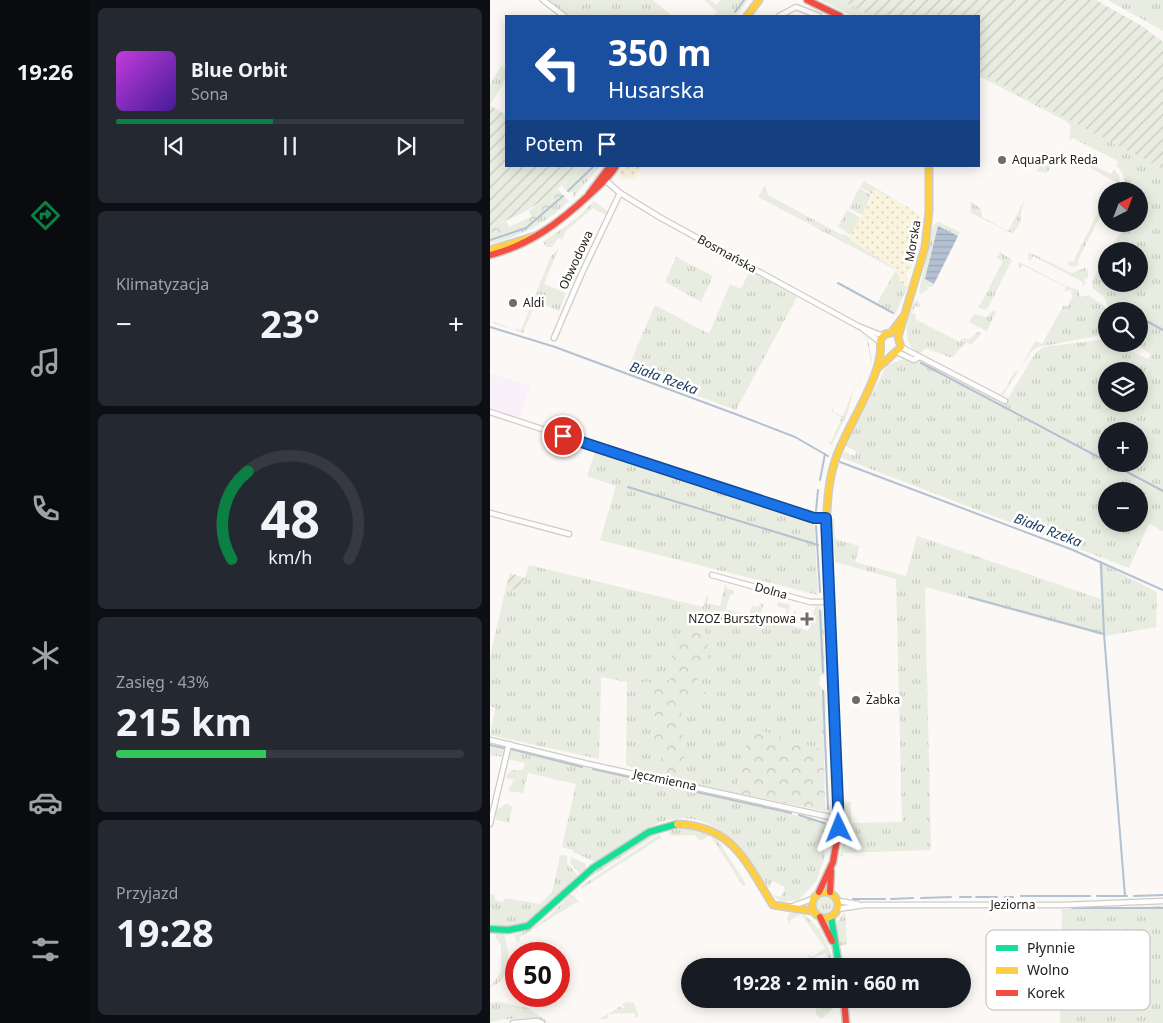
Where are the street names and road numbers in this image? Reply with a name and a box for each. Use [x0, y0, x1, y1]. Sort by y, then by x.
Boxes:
street label: Morska [900, 219, 925, 263]
street label: Obwodowa [554, 227, 597, 292]
street label: Bosmańska [695, 230, 760, 277]
street label: Dolna [753, 578, 789, 603]
street label: Jęczmienna [631, 764, 698, 794]
street label: Jeziorna [989, 896, 1036, 913]

